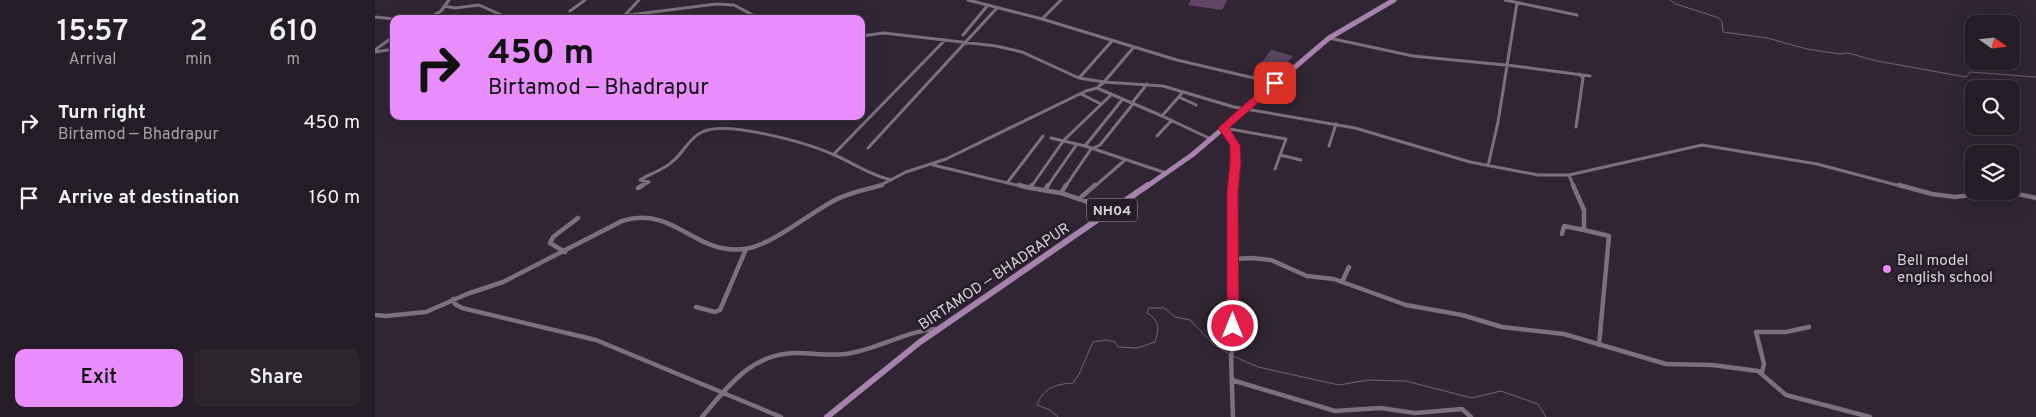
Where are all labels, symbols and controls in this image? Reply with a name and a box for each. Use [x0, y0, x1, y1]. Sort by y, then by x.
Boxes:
text: 15:57 [57, 14, 128, 51]
text: 2 [189, 14, 208, 51]
text: 610 [269, 14, 318, 51]
north arrow [1965, 15, 2020, 70]
map controls [1965, 15, 2020, 200]
text: 450 m [488, 32, 594, 76]
icon: right [405, 35, 470, 100]
text: Arrival [69, 50, 116, 70]
text: min [185, 50, 212, 70]
text: m [287, 50, 300, 70]
pin [1254, 62, 1296, 104]
icon: arrive [1261, 69, 1289, 97]
text: Birtamod — Bhadrapur [488, 75, 709, 102]
button: search [1965, 80, 2020, 135]
text: Turn right [58, 101, 146, 125]
icon: right [15, 109, 43, 137]
text: 450 m [304, 111, 360, 135]
text: Birtamod — Bhadrapur [58, 125, 219, 145]
button: layers [1965, 145, 2020, 200]
icon: arrive [15, 184, 43, 212]
text: Arrive at destination [58, 186, 239, 210]
text: 160 m [309, 186, 360, 210]
road number: NH04 [1087, 198, 1137, 222]
street label: BIRTAMOD — BHADRAPUR [915, 219, 1074, 335]
place label: Bell model english school [1897, 252, 1993, 288]
marker: Bell model english school [1881, 263, 1893, 275]
position arrow [1206, 299, 1258, 351]
button: Exit [15, 349, 183, 407]
button: Share [193, 349, 360, 407]

